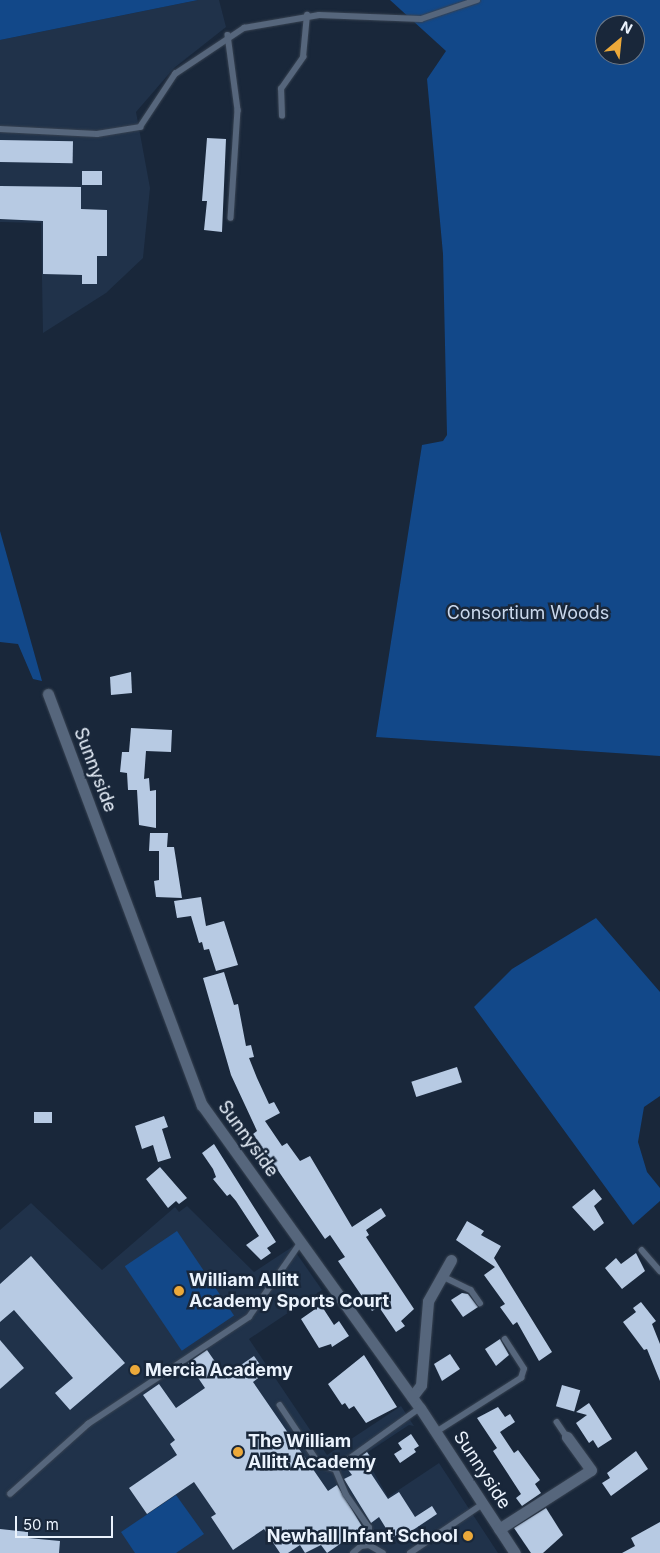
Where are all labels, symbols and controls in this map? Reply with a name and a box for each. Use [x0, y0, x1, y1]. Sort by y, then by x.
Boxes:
north arrow [595, 15, 645, 65]
text: N [618, 17, 636, 37]
park label: Consortium Woods [447, 602, 609, 624]
street label: Sunnyside [69, 725, 121, 815]
street label: Sunnyside [213, 1097, 283, 1181]
place label: William Allitt Academy Sports Court [189, 1270, 389, 1312]
marker: William Allitt Academy Sports Court [173, 1285, 185, 1297]
place label: Mercia Academy [145, 1359, 293, 1381]
marker: Mercia Academy [129, 1364, 141, 1376]
street label: Sunnyside [449, 1427, 515, 1513]
place label: The William Allitt Academy [248, 1431, 376, 1474]
marker: The William Allitt Academy [232, 1446, 244, 1458]
scale bar [18, 1506, 115, 1538]
text: 50 m [23, 1515, 59, 1534]
place label: Newhall Infant School [267, 1525, 458, 1547]
marker: Newhall Infant School [462, 1530, 474, 1542]

